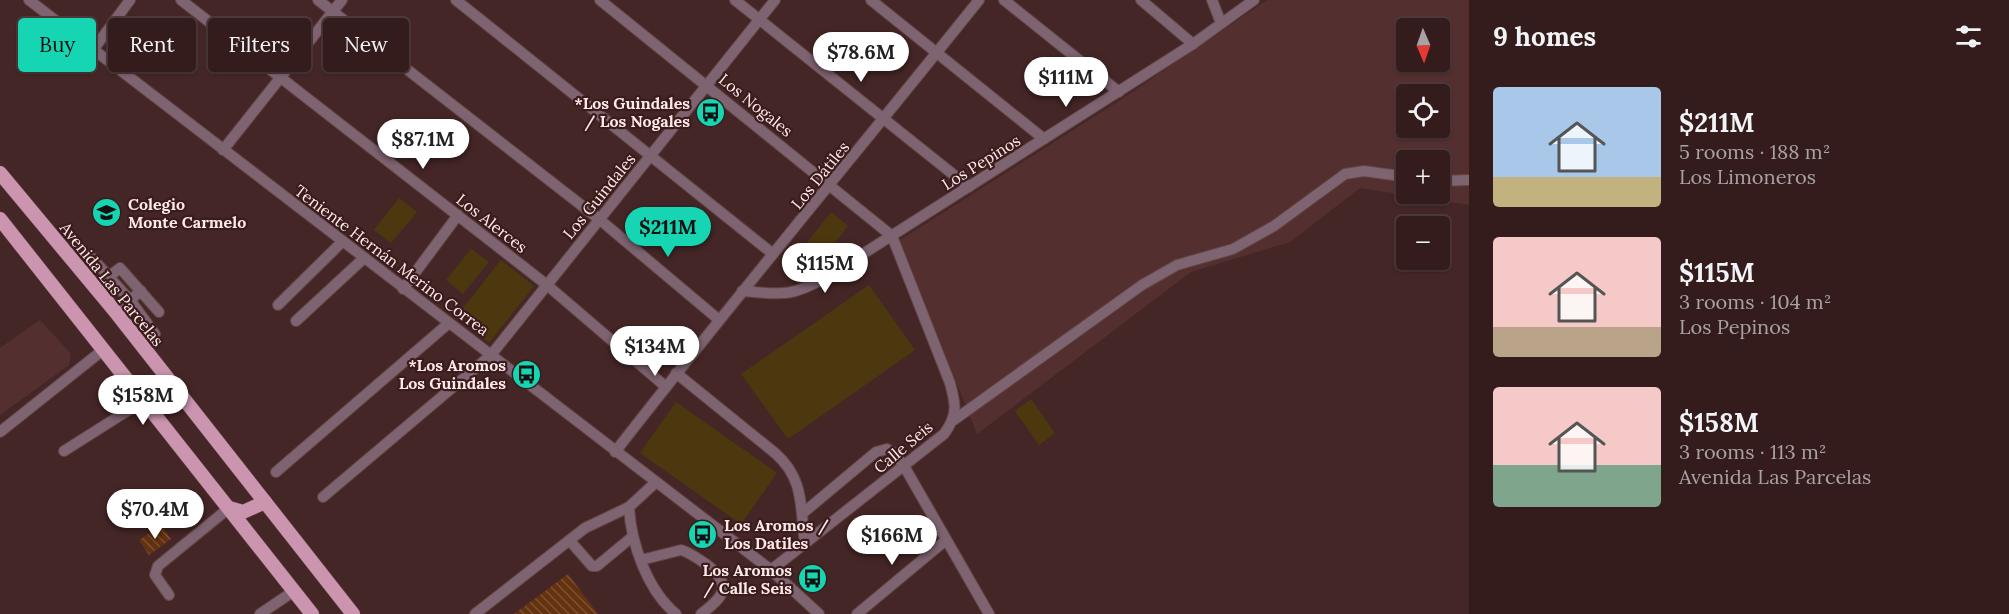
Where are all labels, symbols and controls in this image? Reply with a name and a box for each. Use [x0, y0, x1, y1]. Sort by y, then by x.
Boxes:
chip: Buy [18, 18, 96, 72]
chip: Rent [108, 18, 196, 72]
chip: Filters [208, 18, 311, 72]
chip: New [323, 18, 409, 72]
north arrow [1396, 18, 1450, 72]
map controls [1396, 18, 1450, 270]
text: 9 homes [1493, 20, 1596, 53]
icon: filters [1952, 20, 1985, 53]
pin: $78.6M [812, 32, 910, 83]
text: $78.6M [827, 39, 895, 64]
pin: $111M [1024, 57, 1108, 108]
text: $111M [1038, 64, 1094, 89]
street label: Los Nogales [715, 69, 797, 141]
button: locate [1396, 84, 1450, 138]
place label: *Los Guindales / Los Nogales [574, 93, 690, 132]
bus stop icon: *Los Guindales / Los Nogales [695, 96, 727, 128]
text: $211M [1679, 106, 1755, 139]
icon: home [1541, 111, 1613, 183]
pin: $87.1M [374, 119, 472, 170]
text: $87.1M [391, 126, 455, 151]
street label: Los Pepinos [938, 130, 1024, 194]
street label: Los Dátiles [787, 137, 853, 213]
text: 5 rooms · 188 m² [1679, 139, 1830, 164]
street label: Los Guindales [558, 149, 640, 243]
button: + [1396, 150, 1450, 204]
text: Los Limoneros [1679, 164, 1816, 189]
street label: Teniente Hernán Merino Correa [291, 180, 493, 340]
street label: Los Alerces [453, 189, 531, 257]
place label: Colegio Monte Carmelo [128, 194, 246, 232]
school or university icon: Colegio Monte Carmelo [91, 197, 123, 229]
pin: $211M [626, 207, 710, 258]
text: $211M [639, 214, 697, 239]
button: − [1396, 216, 1450, 270]
street label: Avenida Las Parcelas [55, 217, 168, 350]
pin: $115M [783, 243, 867, 294]
text: $115M [796, 250, 854, 275]
text: $115M [1679, 256, 1755, 289]
icon: home [1541, 261, 1613, 333]
text: 3 rooms · 104 m² [1679, 289, 1831, 314]
text: Los Pepinos [1679, 314, 1790, 339]
pin: $134M [613, 326, 697, 377]
text: $134M [624, 333, 686, 358]
place label: *Los Aromos Los Guindales [399, 355, 506, 393]
bus stop icon: *Los Aromos Los Guindales [511, 358, 543, 390]
pin: $158M [101, 375, 185, 426]
text: $158M [112, 382, 174, 407]
text: $158M [1679, 406, 1759, 439]
icon: home [1541, 411, 1613, 483]
street label: Calle Seis [869, 417, 937, 477]
text: 3 rooms · 113 m² [1679, 439, 1827, 464]
text: Avenida Las Parcelas [1679, 464, 1871, 489]
pin: $70.4M [106, 489, 204, 540]
text: $70.4M [121, 496, 189, 521]
place label: Los Aromos / Los Datiles [724, 515, 829, 553]
pin: $166M [850, 515, 934, 566]
bus stop icon: Los Aromos / Los Datiles [687, 518, 719, 550]
text: $166M [861, 522, 923, 547]
place label: Los Aromos / Calle Seis [703, 560, 792, 599]
bus stop icon: Los Aromos / Calle Seis [797, 563, 829, 595]

